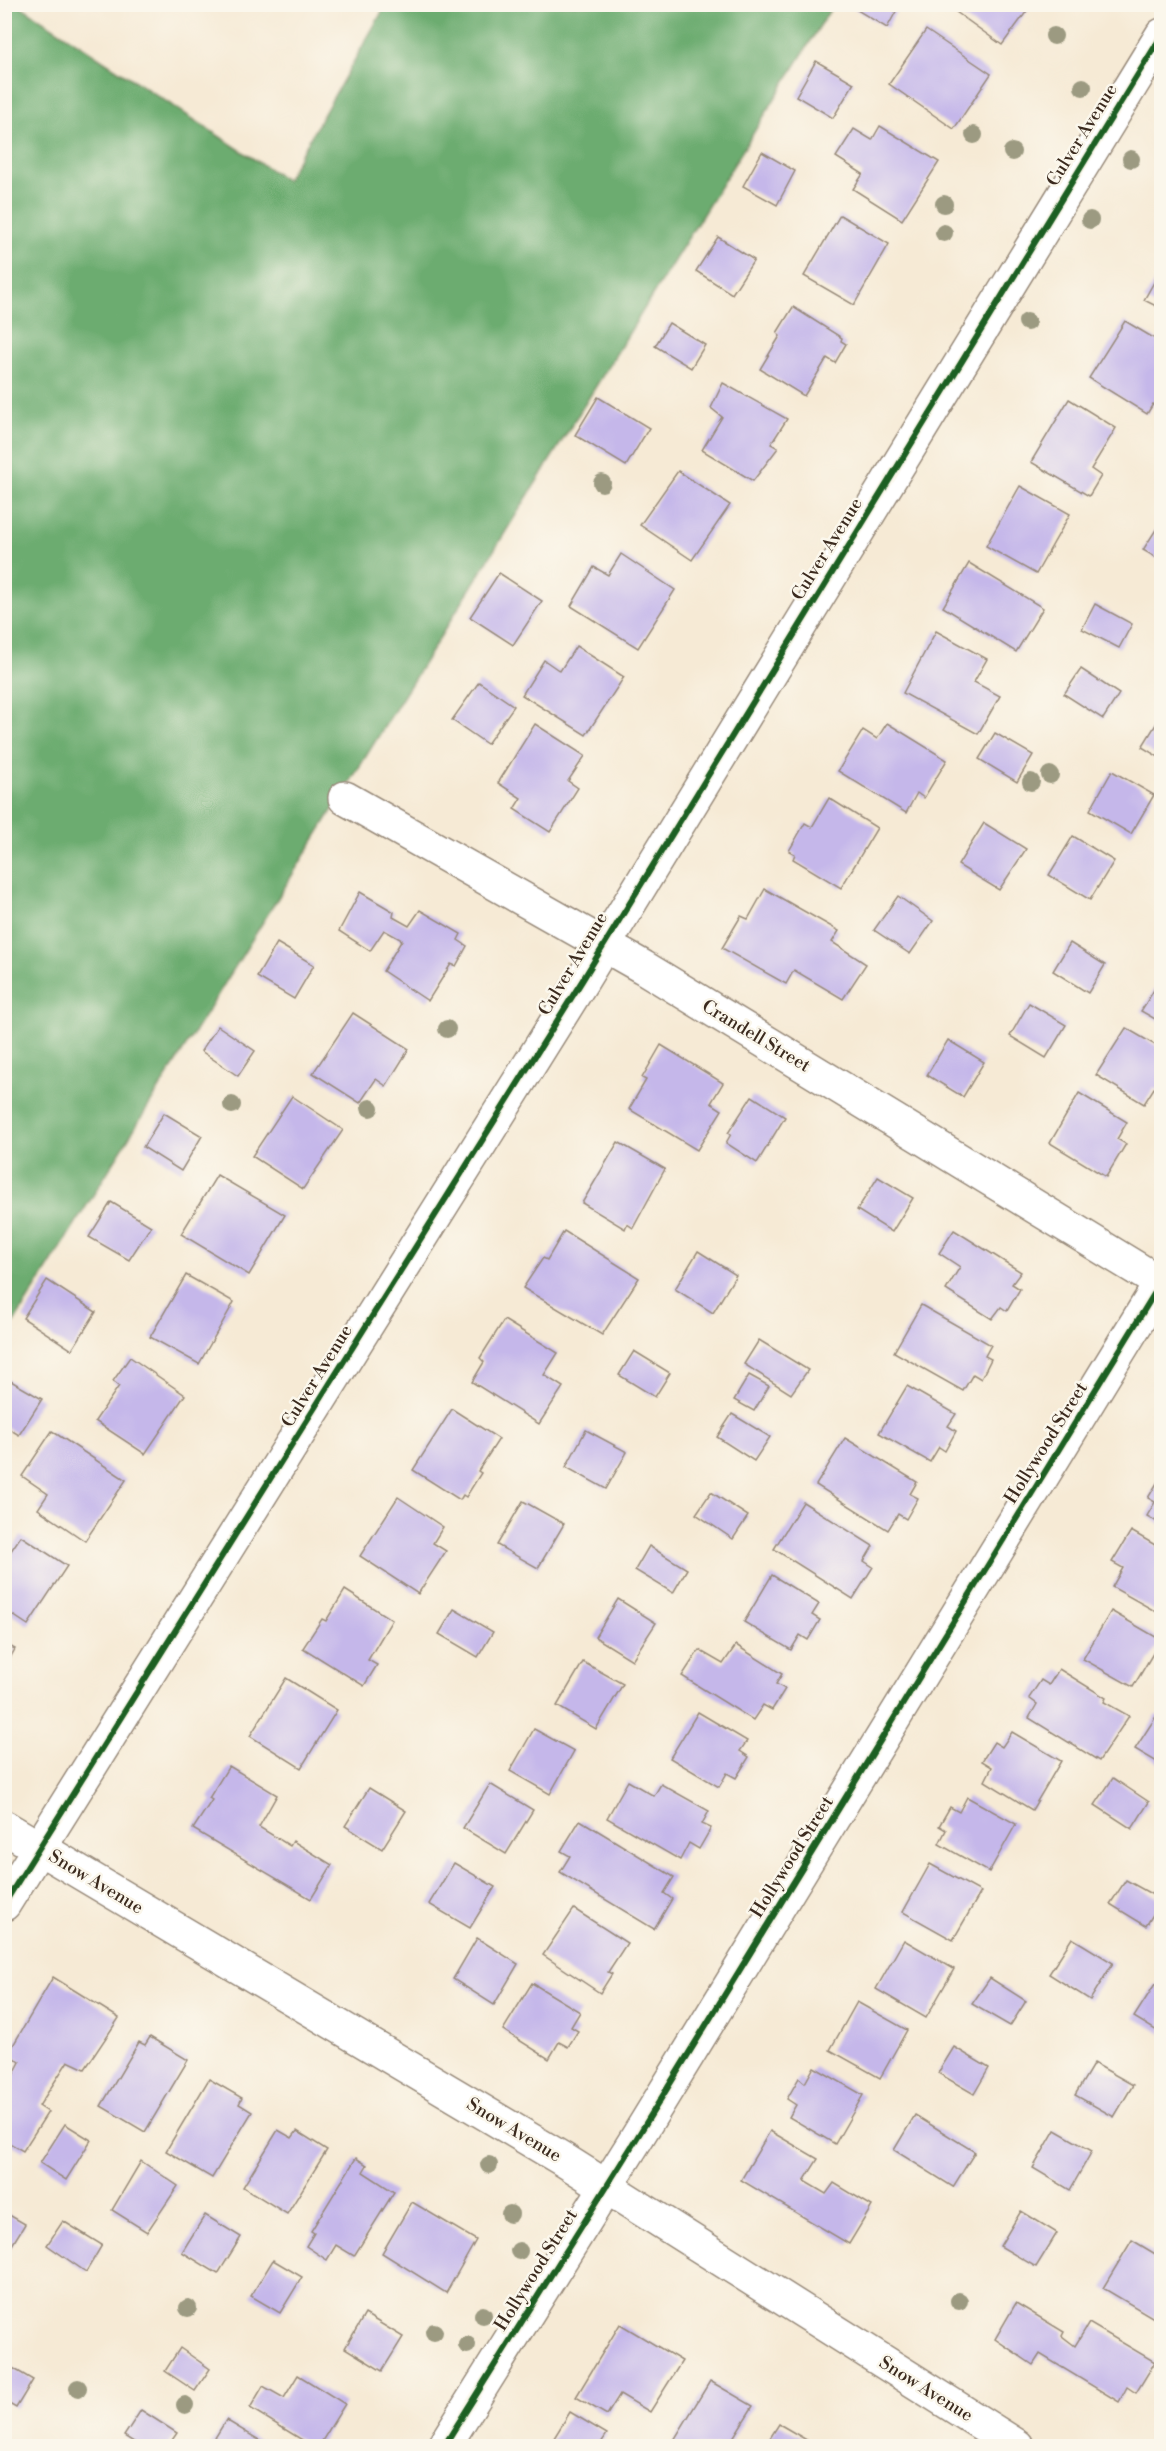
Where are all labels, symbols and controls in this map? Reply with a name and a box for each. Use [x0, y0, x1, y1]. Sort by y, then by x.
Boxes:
street label: Culver Avenue [1041, 79, 1123, 191]
street label: Culver Avenue [786, 493, 868, 605]
street label: Culver Avenue [533, 908, 613, 1020]
street label: Crandell Street [698, 995, 815, 1078]
street label: Culver Avenue [276, 1320, 358, 1432]
street label: Hollywood Street [999, 1377, 1093, 1508]
street label: Hollywood Street [745, 1791, 839, 1922]
street label: Snow Avenue [45, 1845, 147, 1919]
street label: Snow Avenue [463, 2093, 565, 2167]
street label: Hollywood Street [489, 2204, 583, 2335]
street label: Snow Avenue [875, 2351, 977, 2427]

